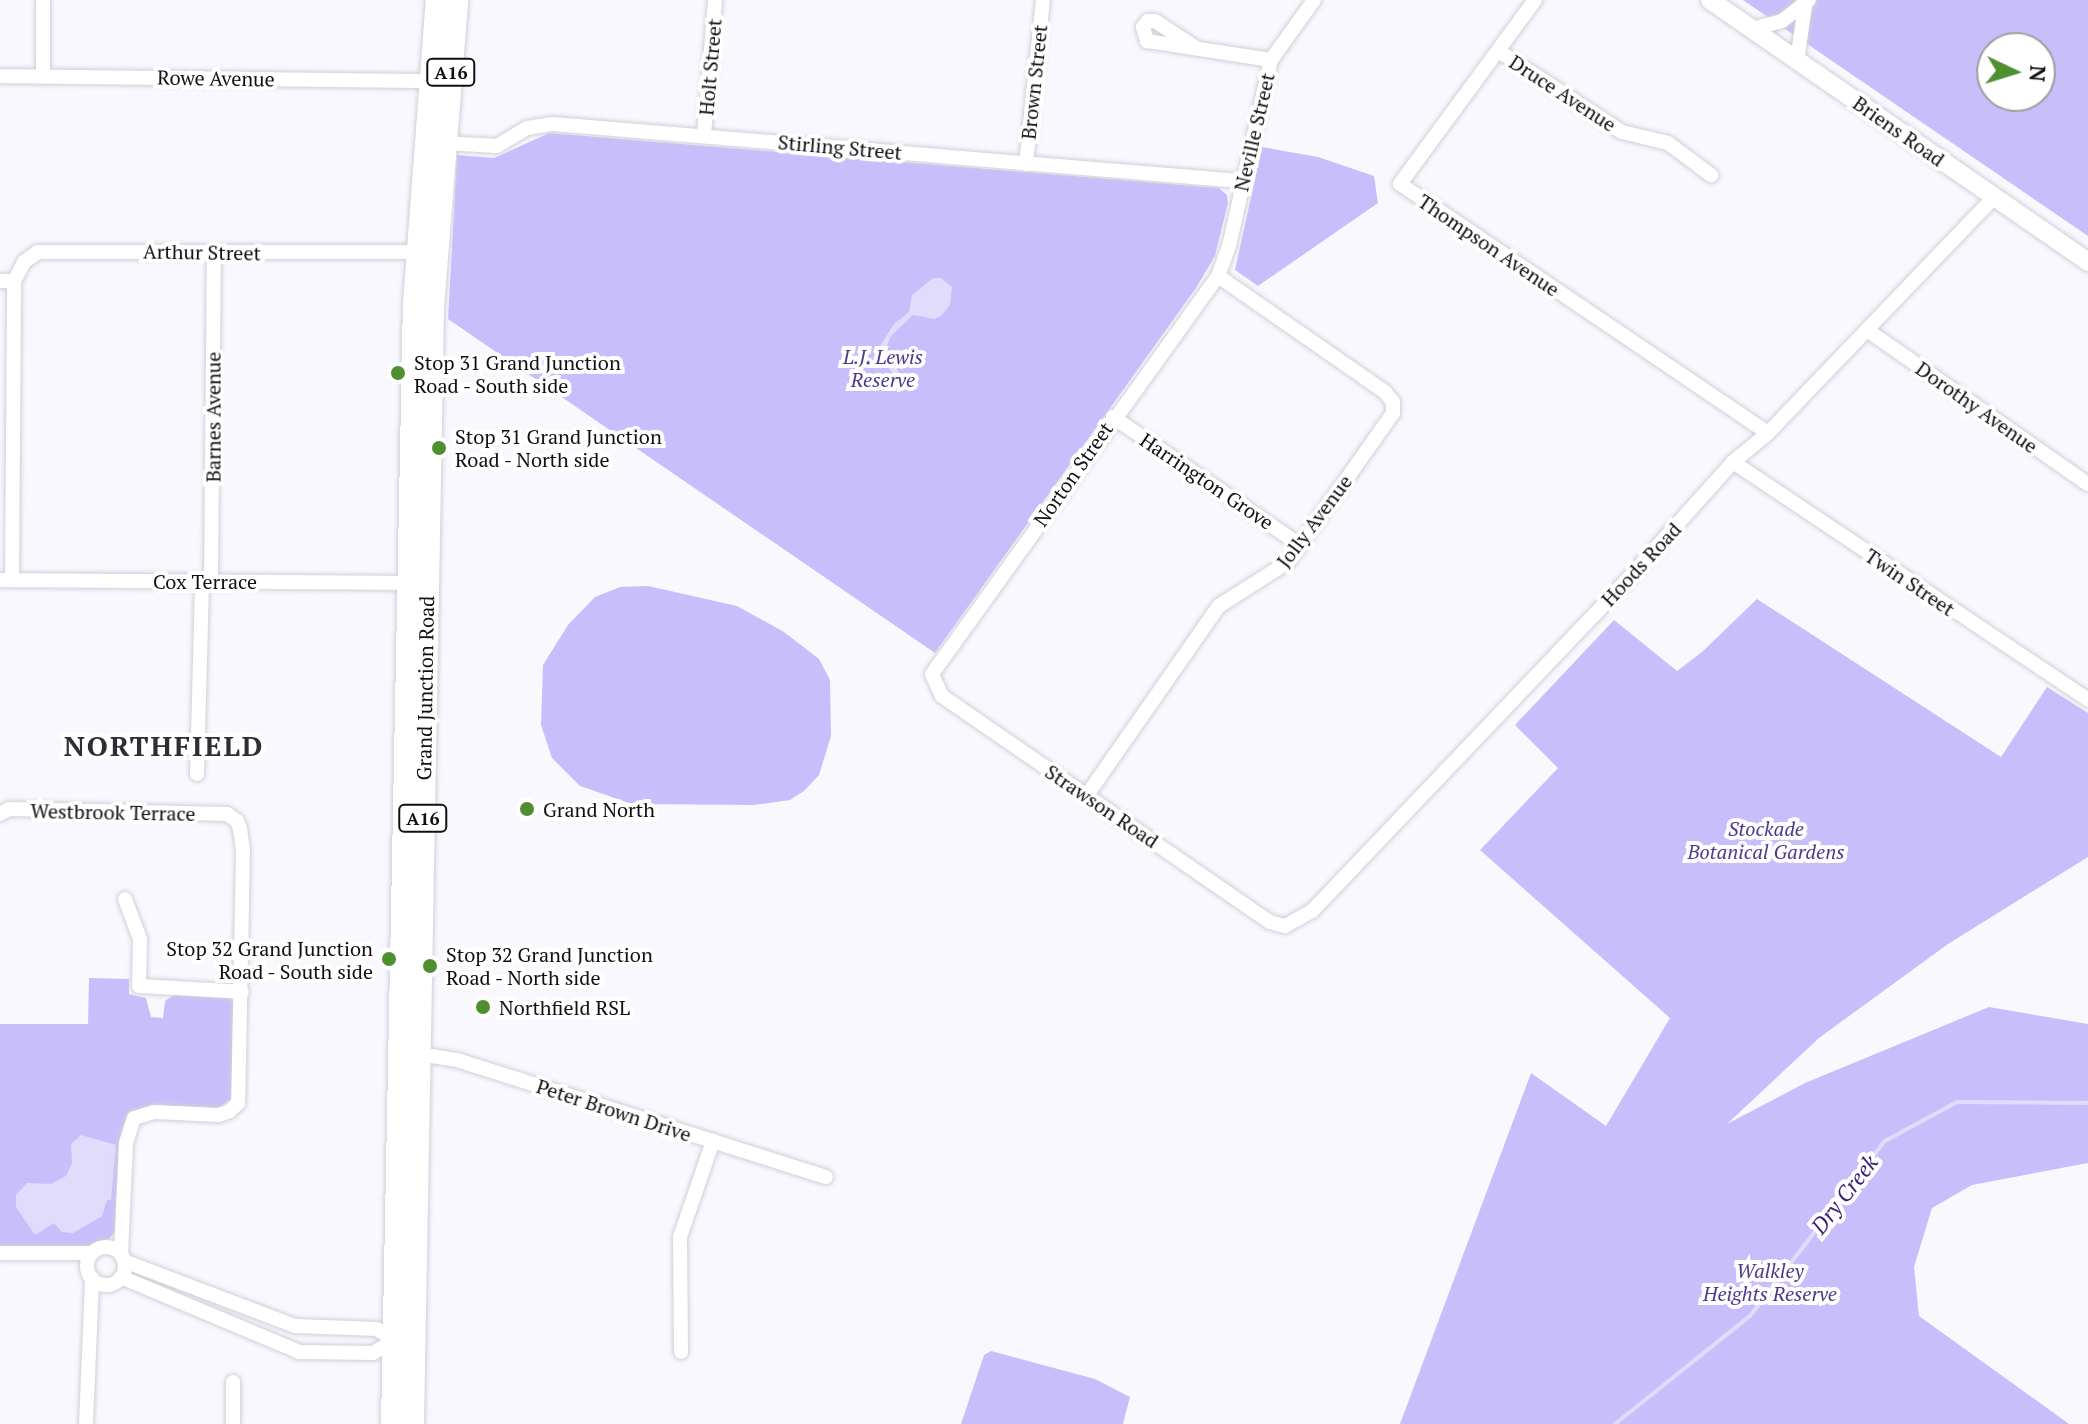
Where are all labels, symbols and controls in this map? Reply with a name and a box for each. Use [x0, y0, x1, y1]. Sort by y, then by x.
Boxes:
street label: Holt Street [694, 17, 726, 117]
street label: Brown Street [1016, 23, 1052, 141]
north arrow [1976, 32, 2056, 112]
street label: Druce Avenue [1505, 50, 1621, 136]
road number: A16 [425, 58, 477, 86]
text: N [2023, 64, 2053, 83]
street label: Rowe Avenue [157, 65, 275, 91]
street label: Neville Street [1229, 70, 1279, 194]
street label: Briens Road [1849, 91, 1949, 171]
street label: Stirling Street [777, 130, 903, 164]
street label: Thompson Avenue [1414, 189, 1564, 301]
street label: Arthur Street [143, 239, 261, 265]
park label: L.J. Lewis Reserve [843, 344, 923, 391]
place label: Stop 31 Grand Junction Road - South side [414, 350, 621, 397]
street label: Barnes Avenue [201, 351, 225, 483]
street label: Dorothy Avenue [1911, 356, 2043, 458]
marker: Stop 31 Grand Junction Road - South side [389, 364, 407, 382]
street label: Norton Street [1028, 417, 1118, 531]
place label: Stop 31 Grand Junction Road - North side [455, 424, 662, 471]
street label: Harrington Grove [1136, 428, 1278, 534]
marker: Stop 31 Grand Junction Road - North side [430, 439, 448, 457]
street label: Jolly Avenue [1271, 470, 1357, 572]
street label: Hoods Road [1596, 517, 1686, 611]
street label: Twin Street [1861, 543, 1959, 621]
street label: Cox Terrace [153, 569, 257, 593]
street label: Grand Junction Road [411, 595, 439, 781]
district label: NORTHFIELD [64, 729, 264, 763]
street label: Strawson Road [1041, 759, 1163, 853]
place label: Grand North [543, 797, 655, 821]
street label: Westbrook Terrace [30, 799, 196, 825]
marker: Grand North [518, 800, 536, 818]
road number: A16 [397, 804, 449, 832]
park label: Stockade Botanical Gardens [1687, 817, 1845, 864]
place label: Stop 32 Grand Junction Road - South side [166, 936, 373, 983]
place label: Stop 32 Grand Junction Road - North side [446, 942, 653, 989]
marker: Stop 32 Grand Junction Road - South side [380, 950, 398, 968]
marker: Stop 32 Grand Junction Road - North side [421, 957, 439, 975]
place label: Northfield RSL [499, 995, 630, 1019]
marker: Northfield RSL [474, 998, 492, 1016]
street label: Peter Brown Drive [534, 1074, 694, 1146]
water label: Dry Creek [1805, 1149, 1883, 1239]
park label: Walkley Heights Reserve [1703, 1258, 1837, 1305]

